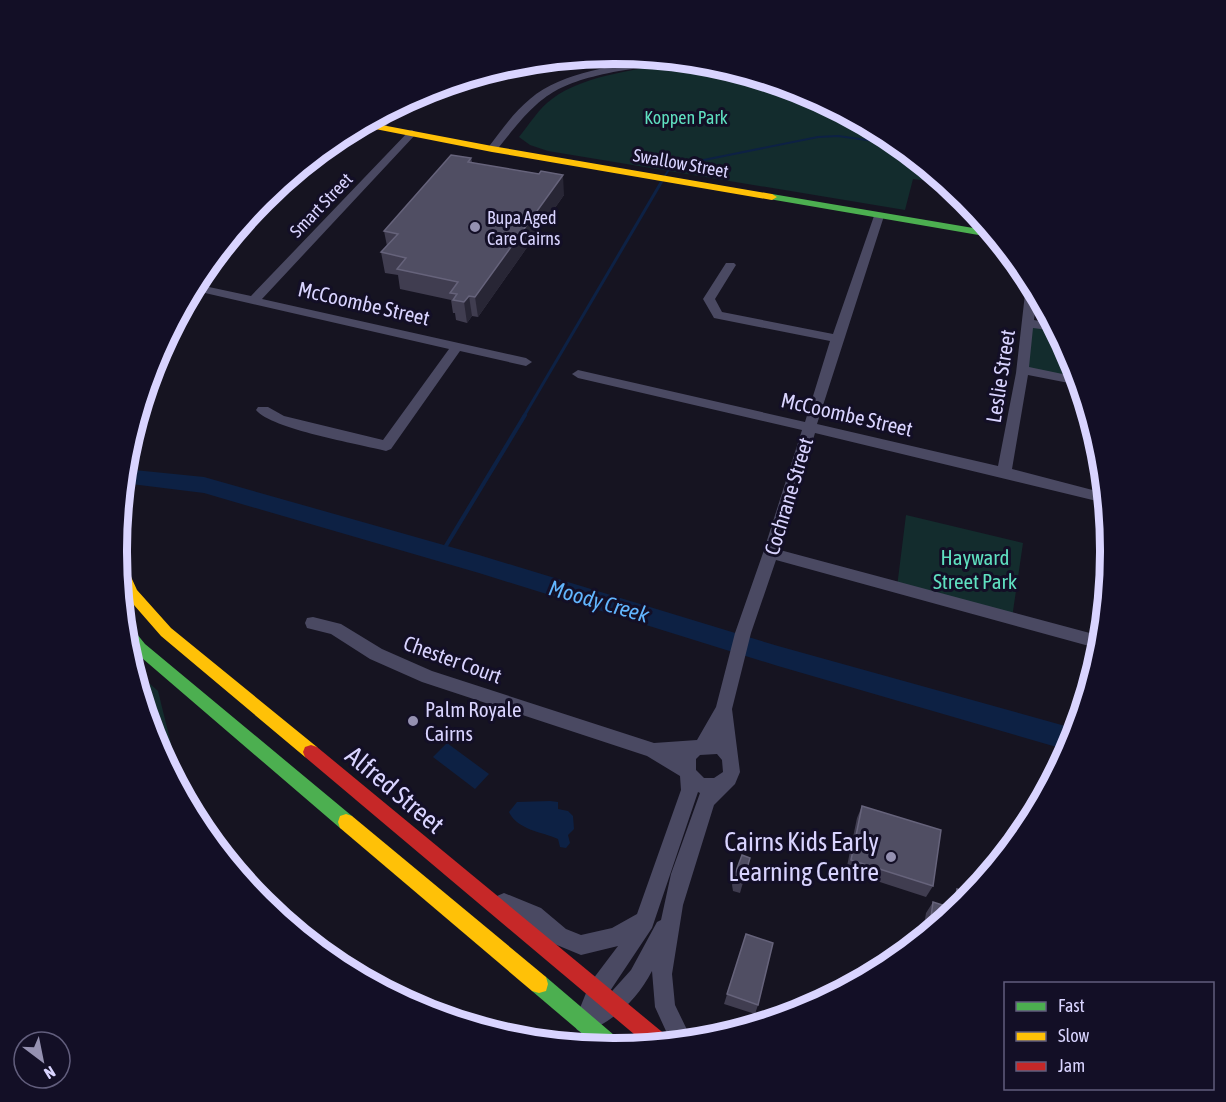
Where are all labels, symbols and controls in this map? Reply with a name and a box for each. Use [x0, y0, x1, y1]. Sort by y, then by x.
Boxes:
park label: Koppen Park [644, 107, 728, 128]
street label: Swallow Street [632, 144, 730, 182]
street label: Smart Street [285, 169, 357, 241]
place label: Bupa Aged Care Cairns [487, 207, 560, 249]
marker: Bupa Aged Care Cairns [468, 220, 482, 234]
street label: McCoombe Street [296, 276, 432, 330]
street label: Leslie Street [981, 328, 1019, 424]
street label: McCoombe Street [779, 387, 915, 441]
street label: Cochrane Street [759, 434, 817, 558]
park label: Hayward Street Park [933, 545, 1017, 593]
water label: Moody Creek [546, 574, 652, 628]
street label: Chester Court [401, 630, 505, 688]
place label: Palm Royale Cairns [425, 697, 521, 745]
marker: Palm Royale Cairns [406, 714, 420, 728]
street label: Alfred Street [340, 740, 450, 840]
place label: Cairns Kids Early Learning Centre [724, 827, 879, 887]
marker: Cairns Kids Early Learning Centre [884, 850, 898, 864]
legend [1004, 982, 1214, 1090]
text: Fast [1058, 995, 1085, 1016]
text: Slow [1058, 1025, 1089, 1046]
north arrow [12, 1030, 72, 1090]
text: Jam [1058, 1055, 1085, 1076]
text: N [41, 1063, 59, 1083]

